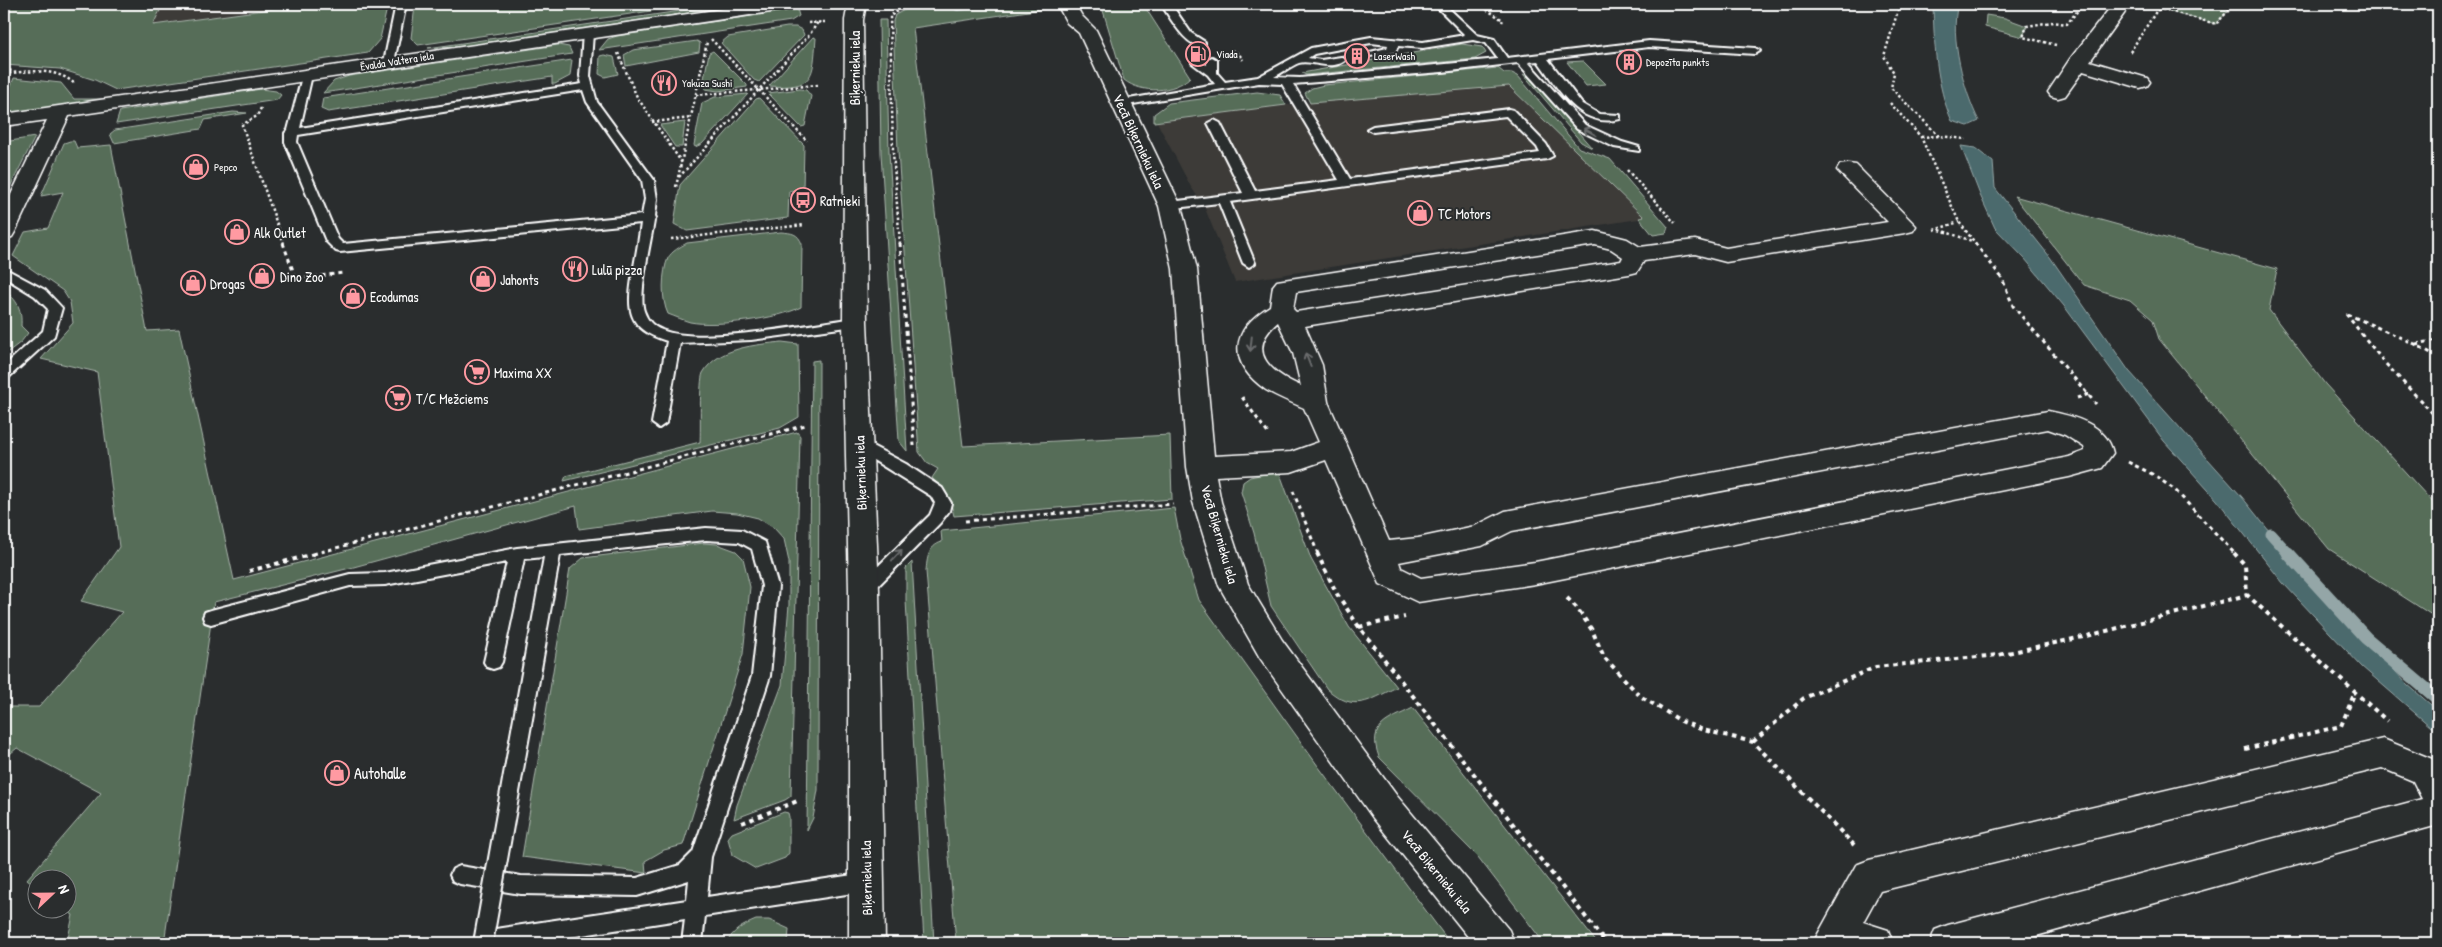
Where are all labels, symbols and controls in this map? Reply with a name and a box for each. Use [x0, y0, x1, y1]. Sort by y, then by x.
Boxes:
street label: Biķernieku iela [845, 30, 864, 105]
fuel station icon: Viada [1185, 41, 1211, 67]
building icon: LaserWash [1344, 43, 1370, 69]
place label: Viada [1216, 47, 1238, 61]
street label: Ēvalda Valtera iela [359, 48, 435, 74]
place label: LaserWash [1374, 49, 1416, 63]
building icon: Depozīta punkts [1616, 49, 1642, 75]
place label: Depozīta punkts [1646, 55, 1709, 69]
restaurant icon: Yakuza Sushi [651, 70, 677, 96]
place label: Yakuza Sushi [682, 76, 732, 90]
street label: Vecā Biķernieku iela [1109, 91, 1169, 192]
one-way arrow [1583, 127, 1598, 136]
shop icon: Pepco [183, 154, 209, 180]
place label: Pepco [214, 160, 238, 174]
bus stop icon: Ratnieki [790, 187, 816, 213]
place label: Ratnieki [820, 191, 861, 210]
shop icon: TC Motors [1407, 200, 1433, 226]
place label: TC Motors [1438, 204, 1491, 223]
shop icon: Alk Outlet [224, 219, 250, 245]
place label: Alk Outlet [254, 223, 306, 242]
restaurant icon: Lulū pizza [562, 256, 588, 282]
place label: Lulū pizza [592, 260, 642, 280]
shop icon: Dino Zoo [249, 263, 275, 289]
shop icon: Jahonts [470, 266, 496, 292]
place label: Dino Zoo [280, 267, 324, 286]
shop icon: Drogas [180, 270, 206, 296]
place label: Jahonts [500, 270, 539, 289]
place label: Drogas [210, 274, 245, 294]
shop icon: Ecodumas [340, 283, 366, 309]
place label: Ecodumas [370, 287, 419, 306]
one-way arrow [1246, 335, 1256, 351]
one-way arrow [1303, 353, 1312, 368]
supermarket icon: Maxima XX [464, 359, 490, 385]
place label: Maxima XX [494, 363, 553, 382]
supermarket icon: T/C Mežciems [385, 385, 411, 411]
place label: T/C Mežciems [416, 389, 488, 408]
street label: Biķernieku iela [849, 435, 871, 511]
street label: Vecā Biķernieku iela [1197, 482, 1243, 586]
one-way arrow [891, 548, 903, 561]
shop icon: Autohalle [324, 760, 350, 786]
place label: Autohalle [354, 762, 407, 784]
street label: Vecā Biķernieku iela [1397, 825, 1477, 917]
street label: Biķernieku iela [856, 840, 876, 915]
north arrow [28, 870, 78, 920]
text: N [54, 882, 75, 896]

